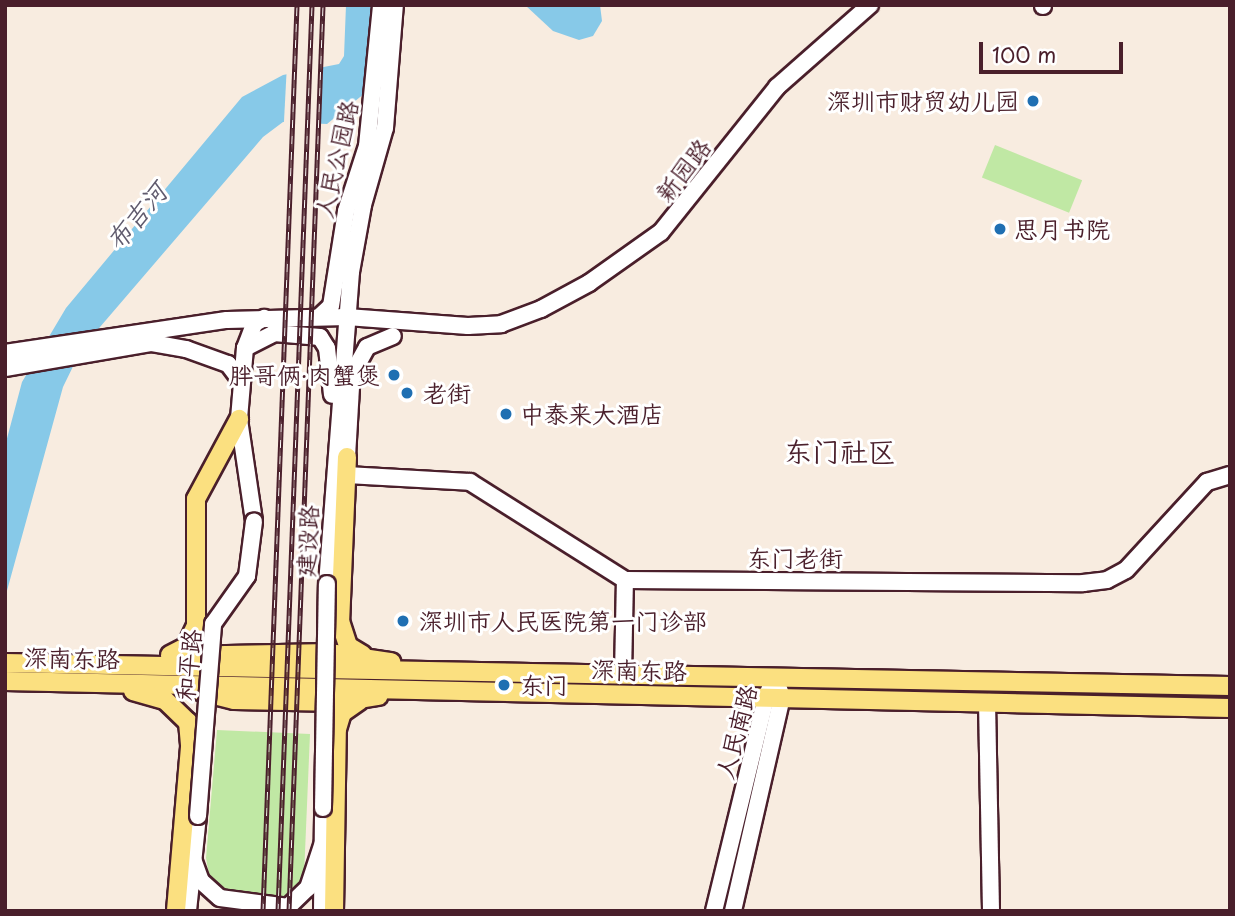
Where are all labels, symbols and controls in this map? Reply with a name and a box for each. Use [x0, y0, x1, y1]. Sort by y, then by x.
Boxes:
scale bar [983, 28, 1126, 72]
text: 100 m [992, 38, 1056, 70]
place label: 深圳市财贸幼儿园 [827, 87, 1019, 115]
marker: 深圳市财贸幼儿园 [1025, 93, 1041, 109]
street label: 人民公园路 [308, 97, 364, 221]
street label: 新园路 [649, 133, 717, 207]
water label: 布吉河 [99, 176, 173, 256]
place label: 思月书院 [1014, 215, 1110, 243]
marker: 思月书院 [992, 221, 1008, 237]
place label: 胖哥俩·肉蟹煲 [229, 361, 380, 389]
marker: 胖哥俩·肉蟹煲 [386, 367, 402, 383]
place label: 老街 [423, 379, 471, 407]
marker: 老街 [397, 383, 417, 403]
place label: 中泰来大酒店 [520, 400, 664, 428]
marker: 中泰来大酒店 [498, 406, 514, 422]
district label: 东门社区 [784, 434, 896, 468]
street label: 建设路 [291, 504, 323, 578]
street label: 东门老街 [747, 544, 843, 572]
place label: 深圳市人民医院第一门诊部 [419, 607, 707, 635]
marker: 深圳市人民医院第一门诊部 [393, 611, 413, 631]
street label: 和平路 [170, 628, 206, 702]
street label: 深南东路 [24, 643, 120, 673]
street label: 深南东路 [591, 655, 687, 685]
place label: 东门 [520, 671, 568, 699]
marker: 东门 [494, 675, 514, 695]
street label: 人民南路 [710, 682, 762, 782]

